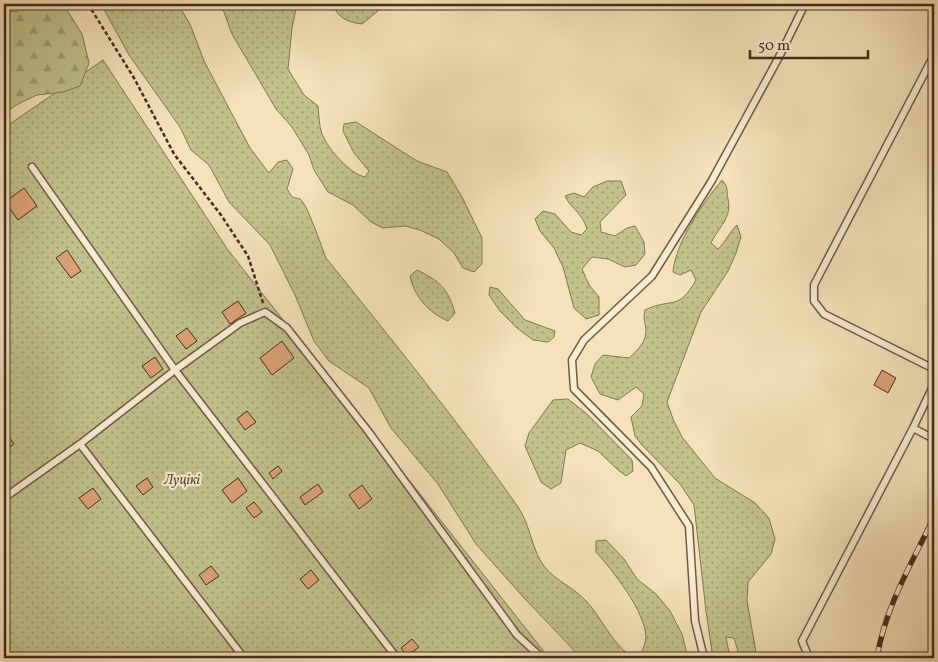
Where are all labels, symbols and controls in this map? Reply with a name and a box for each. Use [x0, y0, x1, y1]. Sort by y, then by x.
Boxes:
scale bar [750, 28, 868, 60]
text: 50 m [758, 36, 790, 57]
park label: Луцікі [163, 471, 201, 490]

